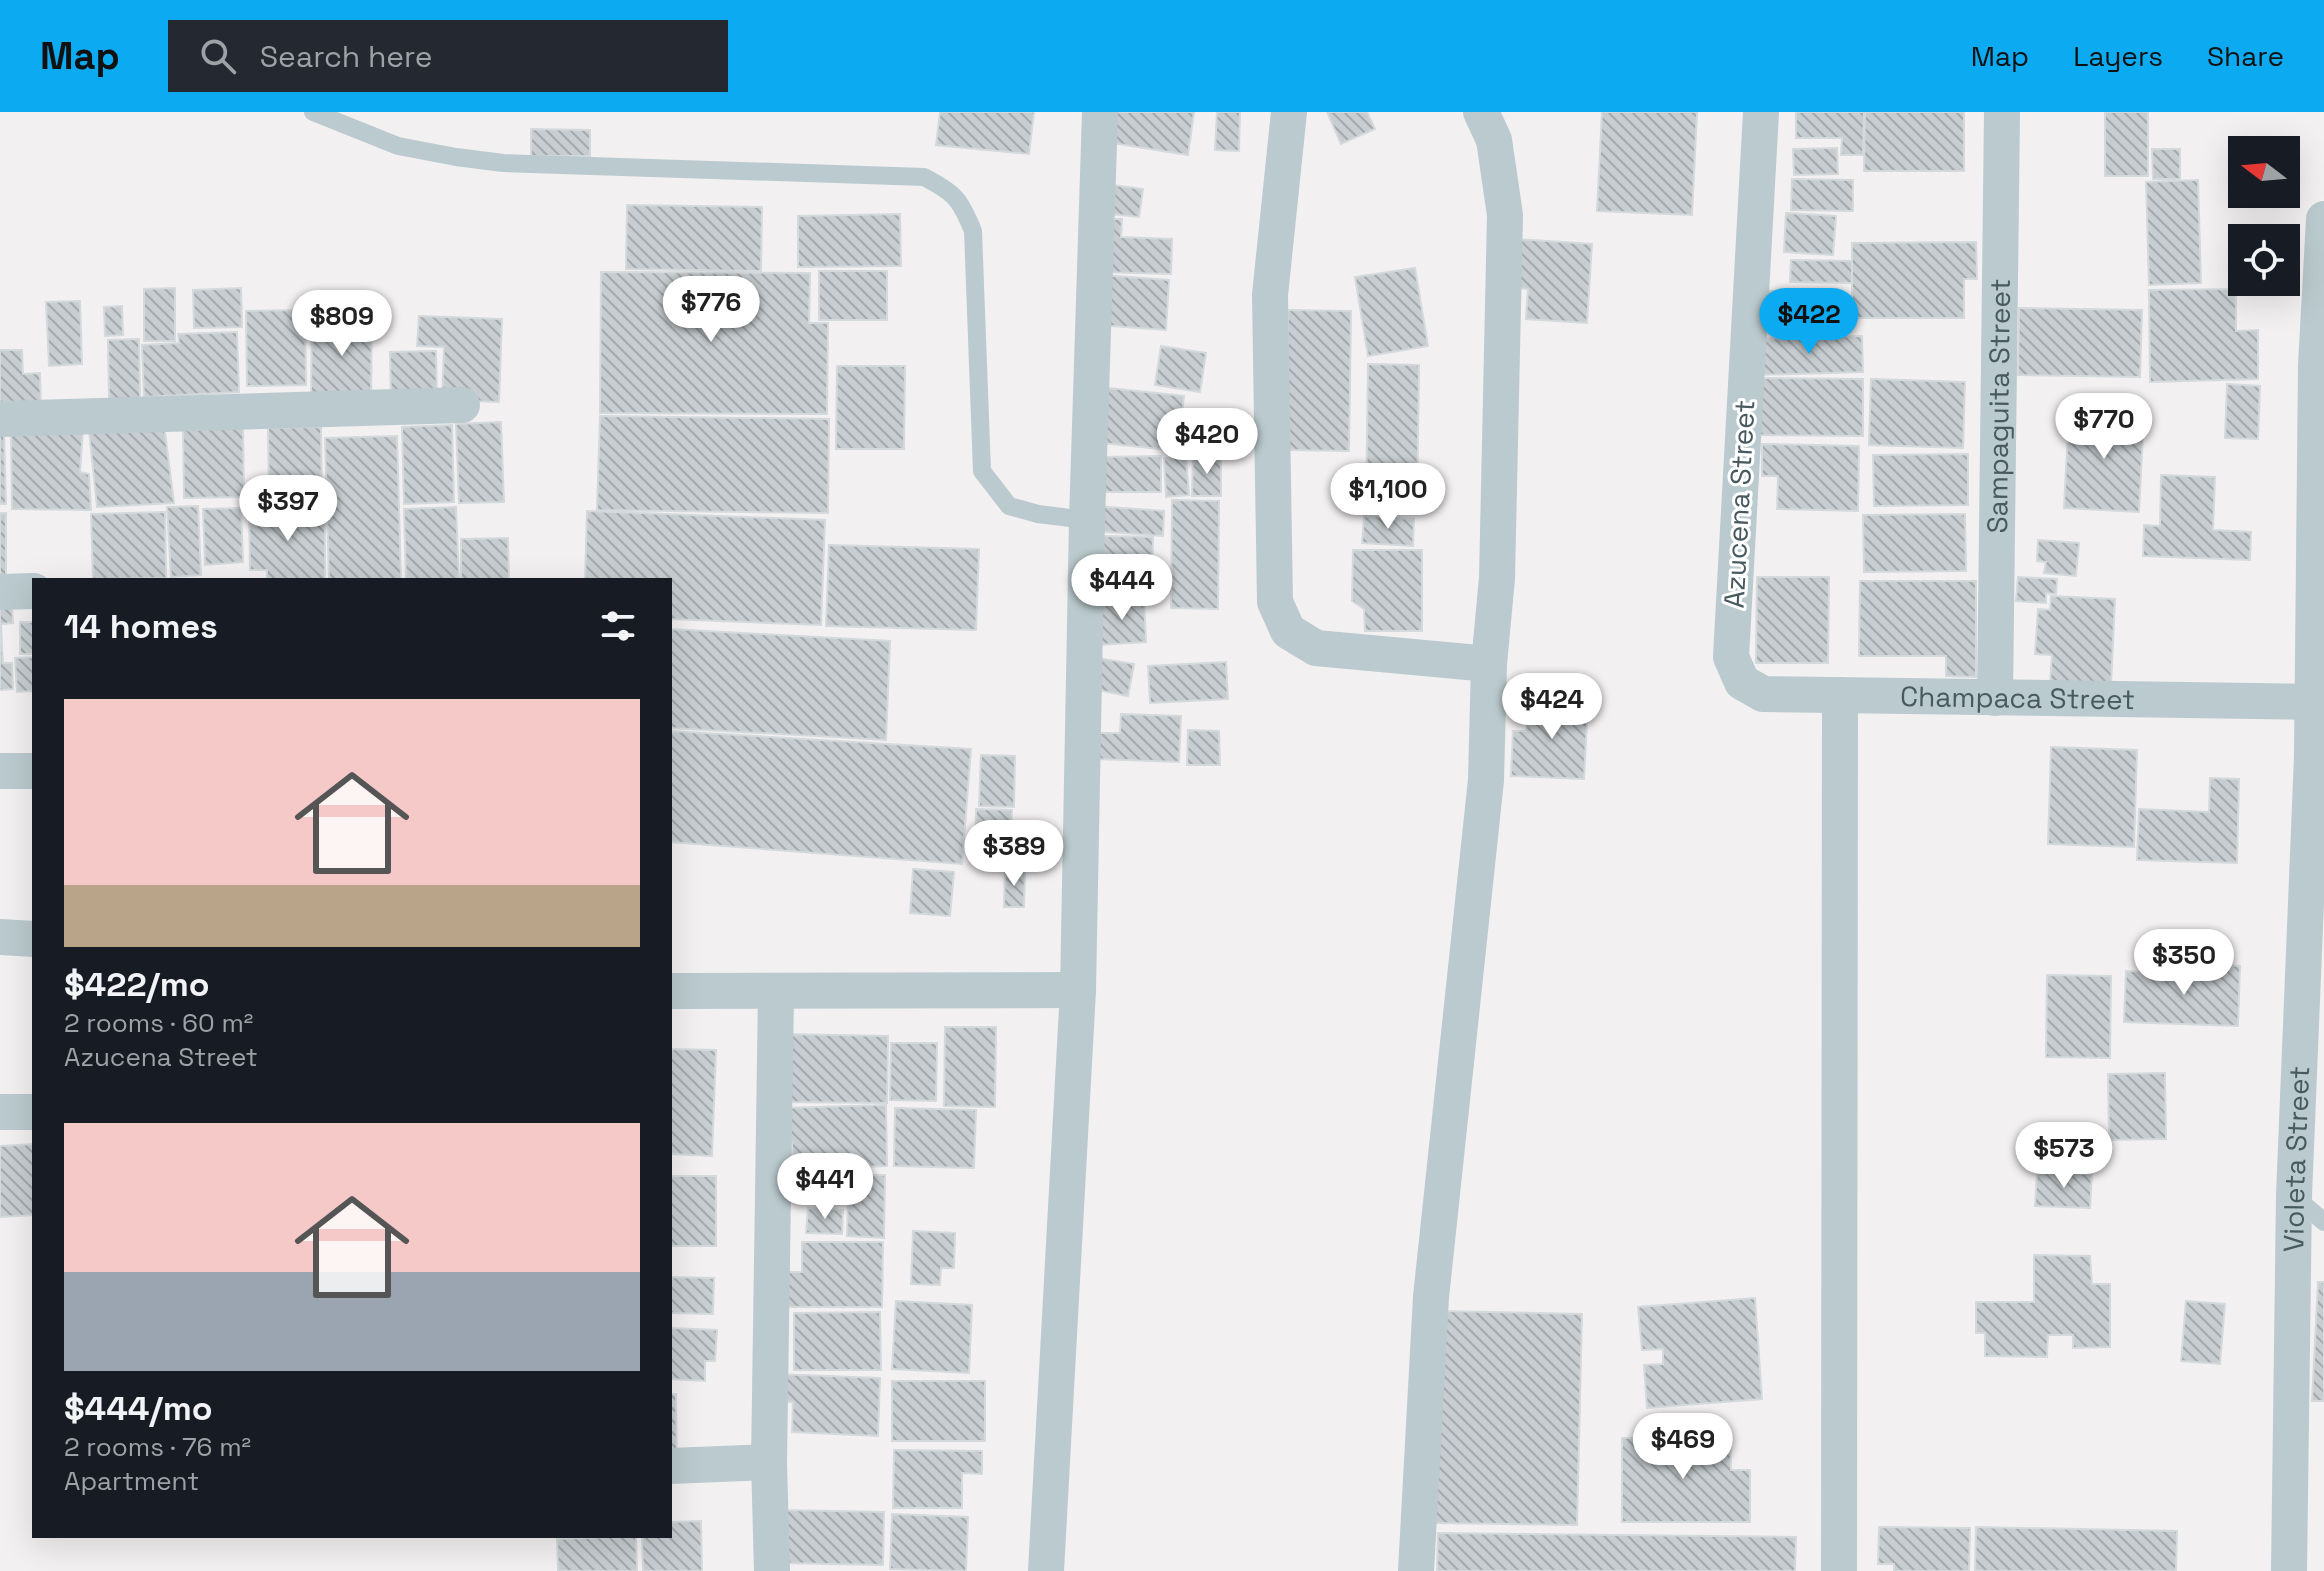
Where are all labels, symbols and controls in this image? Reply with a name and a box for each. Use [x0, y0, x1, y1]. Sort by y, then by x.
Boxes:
search box [168, 20, 728, 92]
text: Map [40, 32, 120, 80]
icon: search [196, 34, 240, 78]
text: Search here [260, 37, 433, 76]
text: Map [1971, 38, 2029, 74]
text: Layers [2073, 38, 2163, 74]
text: Share [2207, 38, 2284, 74]
north arrow [2228, 136, 2300, 208]
map controls [2228, 136, 2300, 296]
button: locate [2228, 224, 2300, 296]
pin: $776 [664, 276, 758, 344]
street label: Sampaguita Street [1979, 278, 2018, 534]
text: $776 [681, 285, 741, 319]
pin: $422 [1762, 288, 1856, 356]
pin: $809 [295, 290, 389, 358]
text: $422 [1777, 297, 1841, 331]
text: $809 [310, 299, 374, 333]
pin: $770 [2057, 393, 2151, 461]
street label: Azucena Street [1716, 399, 1762, 609]
text: $770 [2073, 402, 2135, 436]
pin: $420 [1160, 408, 1254, 476]
text: $420 [1175, 417, 1239, 451]
pin: $1,100 [1323, 463, 1453, 531]
text: $1,100 [1348, 472, 1428, 506]
pin: $397 [241, 475, 335, 543]
text: $397 [257, 484, 319, 518]
pin: $444 [1075, 554, 1169, 622]
text: $444 [1089, 563, 1155, 597]
icon: filters [596, 604, 640, 648]
text: 14 homes [64, 605, 218, 648]
pin: $424 [1505, 673, 1599, 741]
street label: Champaca Street [1900, 678, 2135, 717]
text: $424 [1520, 682, 1584, 716]
icon: home [280, 751, 424, 895]
pin: $389 [967, 820, 1061, 888]
text: $389 [982, 829, 1046, 863]
pin: $350 [2137, 929, 2231, 997]
text: $350 [2152, 938, 2216, 972]
text: $422/mo [64, 963, 210, 1006]
text: 2 rooms · 60 m² [64, 1006, 253, 1040]
text: Azucena Street [64, 1040, 258, 1074]
street label: Violeta Street [2275, 1065, 2317, 1252]
pin: $573 [2017, 1122, 2111, 1190]
text: $573 [2033, 1131, 2095, 1165]
pin: $441 [778, 1153, 872, 1221]
text: $441 [795, 1162, 855, 1196]
icon: home [280, 1175, 424, 1319]
text: $444/mo [64, 1387, 213, 1430]
pin: $469 [1636, 1413, 1730, 1481]
text: $469 [1651, 1422, 1715, 1456]
text: 2 rooms · 76 m² [64, 1430, 251, 1464]
text: Apartment [64, 1464, 199, 1498]

